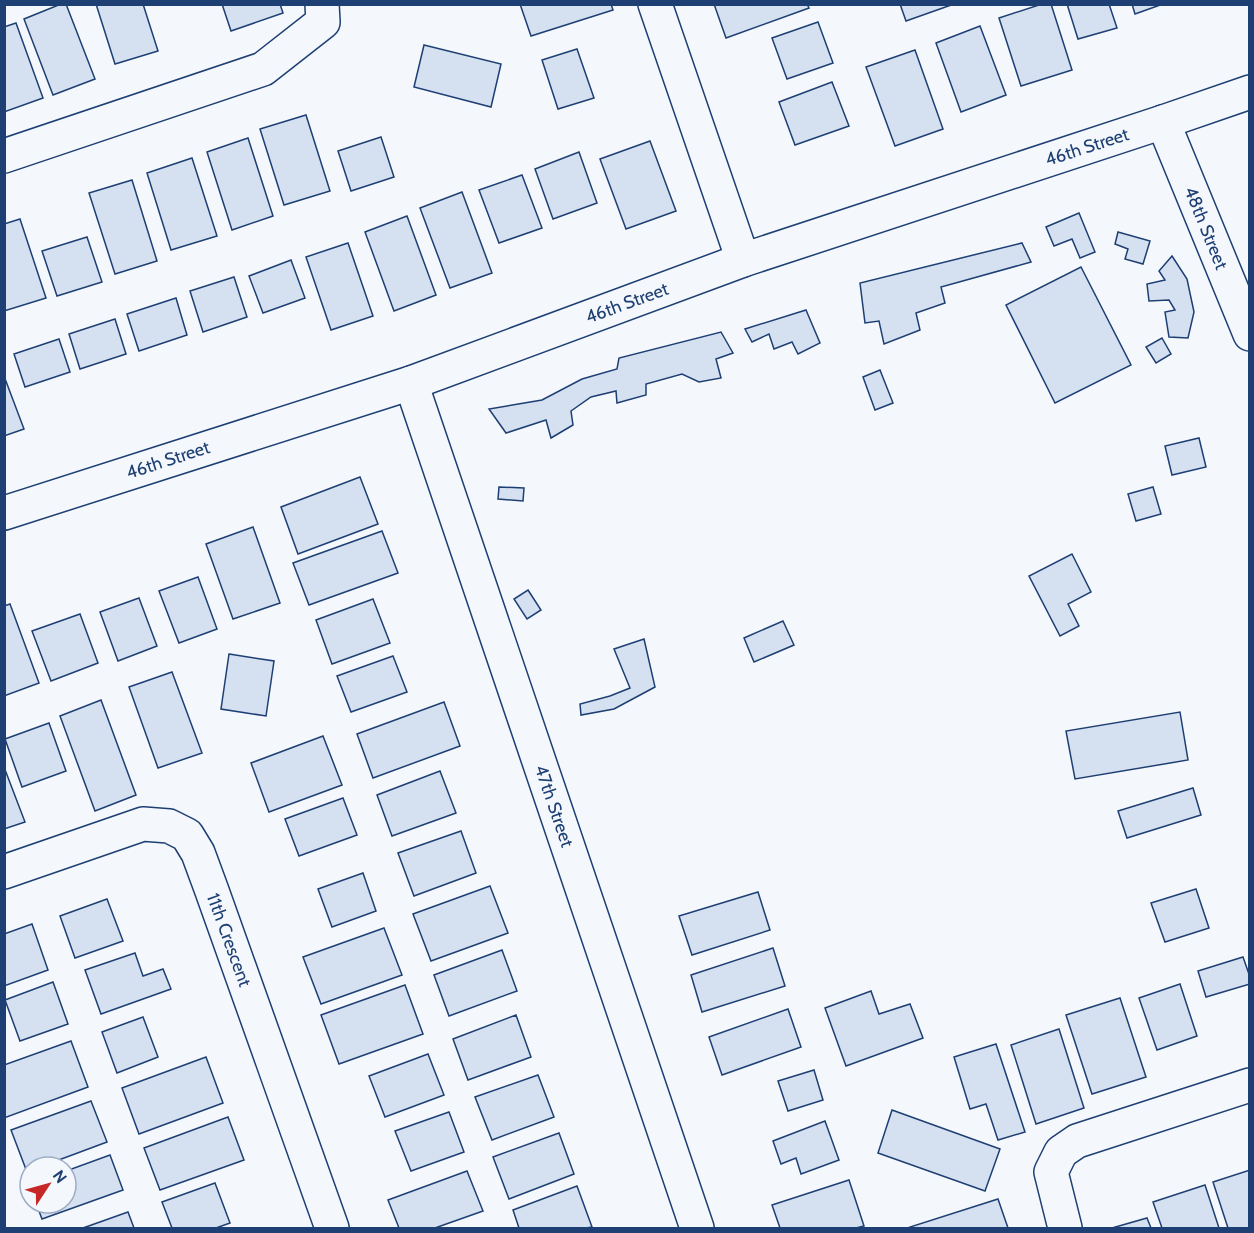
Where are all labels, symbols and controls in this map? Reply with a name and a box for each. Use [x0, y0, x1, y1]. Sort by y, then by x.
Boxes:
street label: 46th Street [1042, 123, 1132, 171]
street label: 48th Street [1179, 183, 1233, 273]
street label: 46th Street [582, 278, 672, 328]
street label: 46th Street [123, 436, 213, 484]
street label: 47th Street [530, 762, 578, 850]
street label: 11th Crescent [202, 890, 256, 990]
north arrow [18, 1155, 78, 1215]
text: N [49, 1166, 71, 1187]

